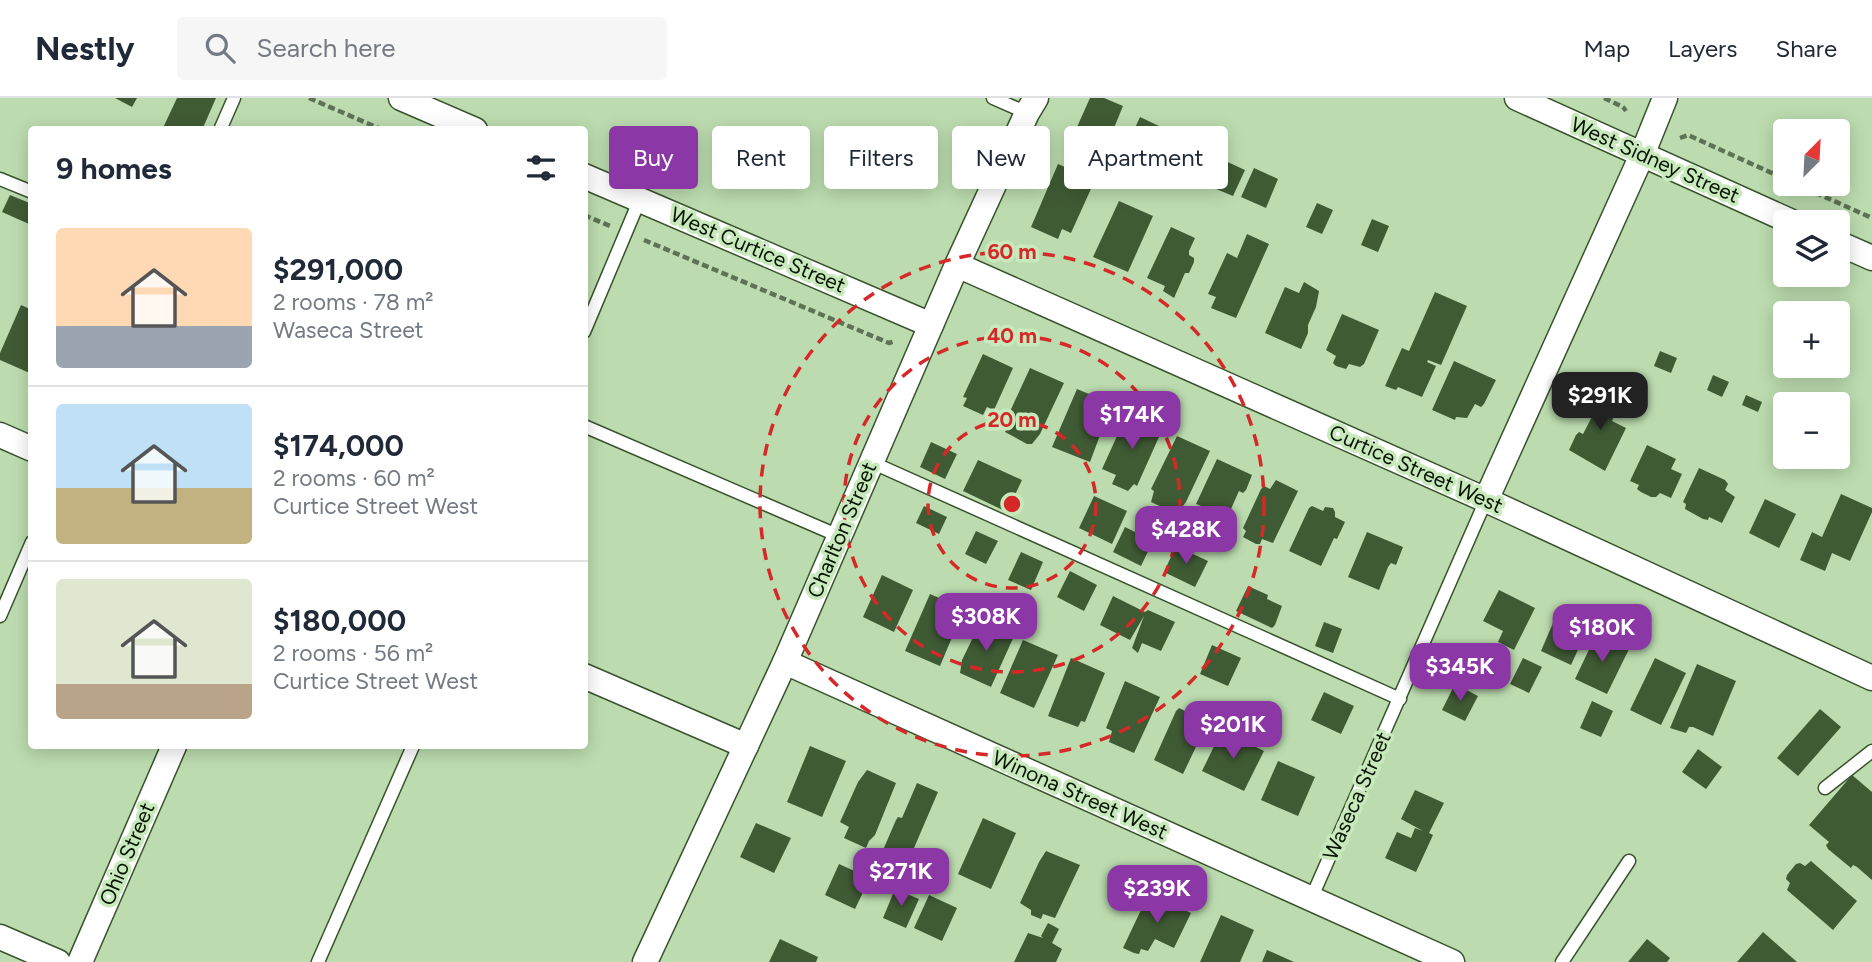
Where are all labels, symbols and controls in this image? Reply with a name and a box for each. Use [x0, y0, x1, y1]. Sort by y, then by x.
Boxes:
search box [177, 17, 667, 80]
text: Nestly [35, 29, 135, 68]
icon: search [201, 29, 239, 67]
text: Search here [257, 32, 395, 64]
text: Map [1583, 34, 1630, 63]
text: Layers [1668, 34, 1737, 63]
text: Share [1775, 34, 1837, 63]
street label: West Sidney Street [1567, 111, 1743, 208]
north arrow [1773, 119, 1850, 196]
map controls [1773, 119, 1850, 469]
chip: Buy [609, 126, 698, 189]
chip: Rent [712, 126, 810, 189]
chip: Filters [824, 126, 938, 189]
chip: New [952, 126, 1050, 189]
chip: Apartment [1064, 126, 1228, 189]
icon: filters [522, 149, 560, 187]
text: 9 homes [56, 150, 172, 187]
street label: West Curtice Street [667, 201, 849, 298]
button: layers [1773, 210, 1850, 287]
text: 60 m [987, 239, 1037, 264]
text: $291,000 [273, 251, 403, 288]
icon: home [112, 256, 196, 340]
text: 2 rooms · 78 m² [273, 288, 434, 316]
button: + [1773, 301, 1850, 378]
text: Waseca Street [273, 316, 423, 344]
text: 40 m [987, 323, 1037, 348]
pin: $291K [1551, 372, 1649, 432]
text: $291K [1568, 381, 1632, 409]
pin: $174K [1083, 392, 1181, 451]
button: − [1773, 392, 1850, 469]
text: $174K [1099, 400, 1165, 428]
text: 20 m [987, 407, 1037, 432]
street label: Curtice Street West [1326, 419, 1507, 518]
text: $174,000 [273, 427, 404, 464]
icon: home [112, 432, 196, 516]
street label: Charlton Street [802, 458, 881, 601]
text: 2 rooms · 60 m² [273, 464, 435, 492]
text: Curtice Street West [273, 492, 478, 520]
centre of rings [1000, 492, 1024, 516]
pin: $428K [1137, 506, 1235, 566]
text: $428K [1151, 515, 1221, 543]
pin: $308K [937, 594, 1035, 653]
text: $180,000 [273, 602, 406, 639]
text: $308K [951, 602, 1021, 630]
pin: $180K [1553, 604, 1651, 664]
icon: home [112, 607, 196, 691]
text: $180K [1569, 613, 1635, 641]
text: 2 rooms · 56 m² [273, 639, 433, 667]
pin: $345K [1411, 644, 1509, 703]
text: $345K [1426, 652, 1494, 680]
text: Curtice Street West [273, 667, 478, 695]
pin: $201K [1184, 702, 1282, 761]
text: $201K [1200, 710, 1266, 738]
street label: Waseca Street [1317, 728, 1396, 864]
street label: Winona Street West [989, 745, 1172, 844]
street label: Ohio Street [94, 799, 159, 909]
pin: $271K [852, 848, 950, 908]
text: $271K [869, 857, 933, 885]
pin: $239K [1108, 866, 1206, 925]
text: $239K [1123, 874, 1191, 902]

